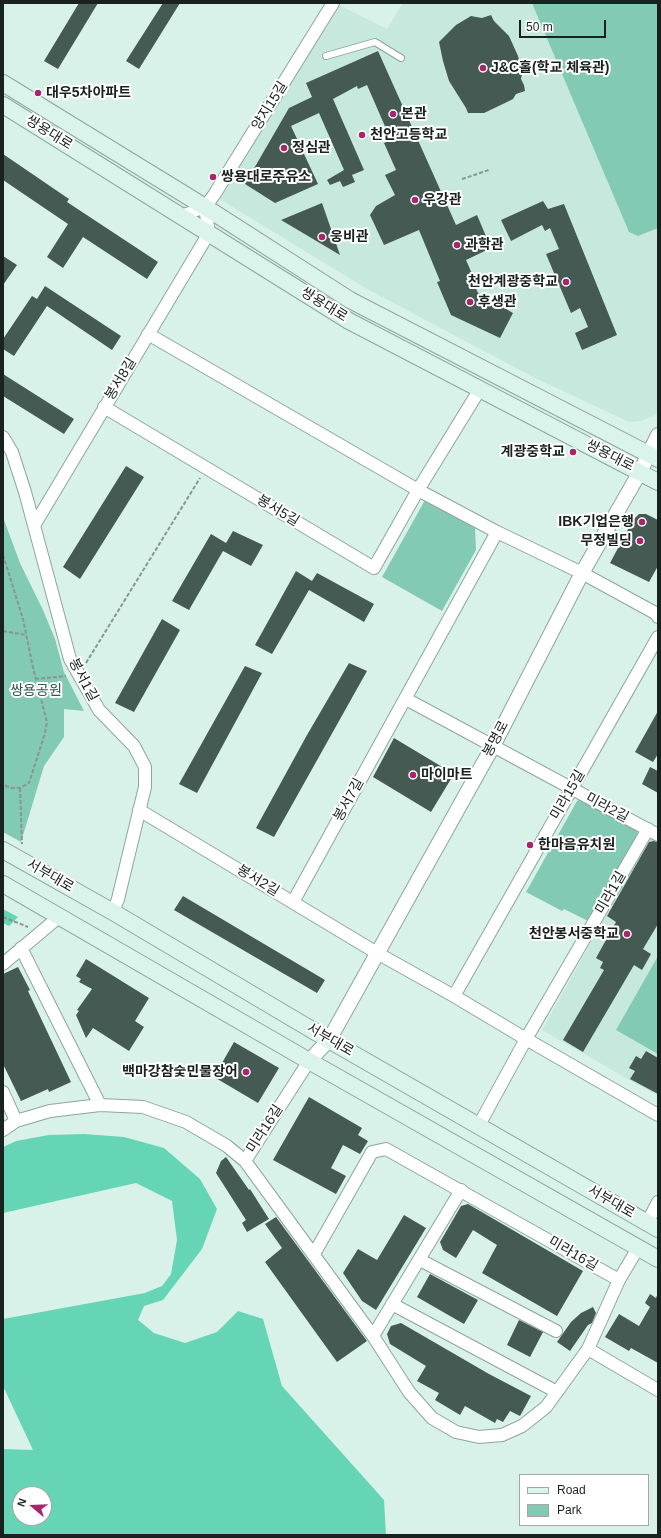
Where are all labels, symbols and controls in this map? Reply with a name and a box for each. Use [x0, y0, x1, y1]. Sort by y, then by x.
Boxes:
scale bar [521, 12, 608, 38]
text: 50 m [526, 20, 553, 34]
place label: J&C홀(학교 체육관) [491, 60, 610, 76]
marker: J&C홀(학교 체육관) [478, 63, 488, 73]
street label: 양지15길 [249, 79, 291, 133]
place label: 대우5차아파트 [46, 85, 131, 101]
marker: 대우5차아파트 [33, 88, 43, 98]
place label: 본관 [401, 106, 427, 122]
marker: 본관 [388, 109, 398, 119]
street label: 쌍용대로 [23, 112, 75, 154]
place label: 천안고등학교 [370, 127, 447, 143]
marker: 천안고등학교 [357, 130, 367, 140]
place label: 정심관 [292, 140, 331, 156]
marker: 정심관 [279, 143, 289, 153]
place label: 쌍용대로주유소 [221, 169, 311, 185]
marker: 쌍용대로주유소 [208, 172, 218, 182]
place label: 우강관 [423, 192, 462, 208]
marker: 우강관 [410, 195, 420, 205]
place label: 웅비관 [330, 229, 369, 245]
marker: 웅비관 [317, 232, 327, 242]
place label: 과학관 [465, 237, 504, 253]
marker: 과학관 [452, 240, 462, 250]
place label: 천안계광중학교 [468, 274, 558, 290]
marker: 천안계광중학교 [561, 277, 571, 287]
street label: 쌍용대로 [298, 284, 350, 326]
place label: 후생관 [478, 294, 517, 310]
marker: 후생관 [465, 297, 475, 307]
street label: 봉서8길 [102, 355, 140, 403]
street label: 쌍용대로 [583, 437, 637, 475]
place label: 계광중학교 [501, 444, 565, 460]
marker: 계광중학교 [568, 447, 578, 457]
street label: 봉서5길 [254, 492, 302, 530]
place label: IBK기업은행 [558, 514, 634, 530]
marker: IBK기업은행 [637, 517, 647, 527]
place label: 무정빌딩 [580, 533, 632, 549]
marker: 무정빌딩 [635, 536, 645, 546]
street label: 봉서1길 [65, 656, 101, 704]
park label: 쌍용공원 [10, 683, 62, 699]
street label: 봉명로 [480, 718, 512, 760]
place label: 마이마트 [421, 767, 473, 783]
street label: 미라15길 [547, 767, 589, 823]
marker: 마이마트 [408, 770, 418, 780]
street label: 봉서7길 [330, 776, 368, 824]
street label: 미라2길 [583, 790, 631, 826]
place label: 한마음유치원 [538, 837, 615, 853]
marker: 한마음유치원 [525, 840, 535, 850]
street label: 서부대로 [23, 856, 77, 896]
street label: 봉서2길 [234, 862, 282, 900]
street label: 미라1길 [592, 869, 630, 917]
place label: 천안봉서중학교 [529, 926, 619, 942]
marker: 천안봉서중학교 [622, 929, 632, 939]
street label: 서부대로 [303, 1020, 357, 1060]
place label: 백마강참숯민물장어 [122, 1064, 238, 1080]
marker: 백마강참숯민물장어 [241, 1067, 251, 1077]
street label: 미라16길 [243, 1102, 287, 1156]
street label: 서부대로 [584, 1182, 638, 1222]
street label: 미라16길 [545, 1233, 601, 1275]
legend [519, 1474, 649, 1526]
text: Road [557, 1483, 586, 1497]
north arrow [12, 1486, 52, 1526]
text: N [15, 1497, 29, 1508]
text: Park [557, 1503, 582, 1517]

